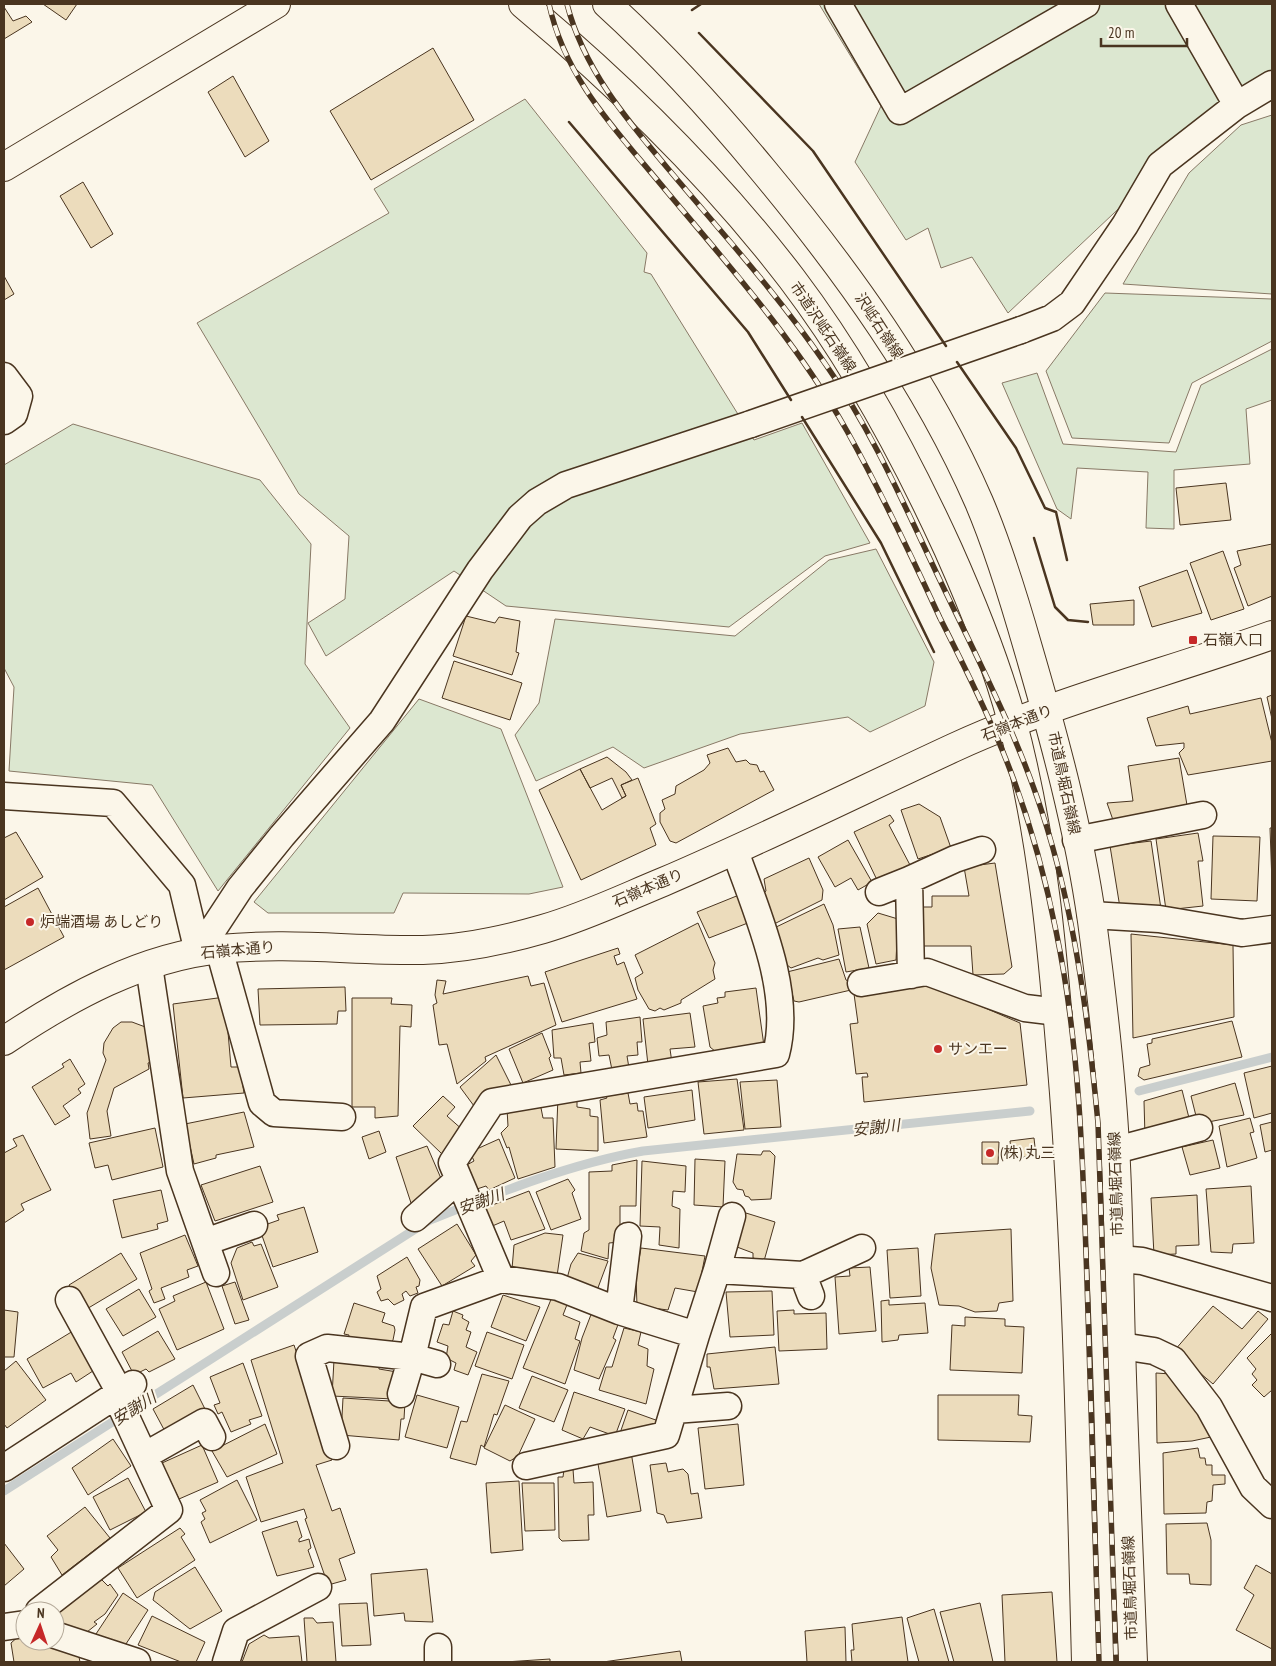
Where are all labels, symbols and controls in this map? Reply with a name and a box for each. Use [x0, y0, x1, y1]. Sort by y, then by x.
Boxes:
scale bar [1101, 15, 1187, 47]
text: 20 m [1108, 23, 1134, 42]
street label: 市道沢岻石嶺線 [786, 278, 861, 376]
street label: 沢岻石嶺線 [851, 289, 908, 362]
place label: 石嶺入口 [1203, 630, 1263, 649]
marker: 石嶺入口 [1187, 634, 1199, 646]
street label: 石嶺本通り [978, 700, 1055, 745]
street label: 市道鳥堀石嶺線 [1044, 730, 1085, 836]
street label: 石嶺本通り [610, 864, 686, 911]
place label: 炉端酒場 あしどり [40, 912, 163, 931]
marker: 炉端酒場 あしどり [24, 916, 36, 928]
street label: 石嶺本通り [200, 937, 276, 962]
place label: サンエー [948, 1039, 1008, 1058]
marker: サンエー [932, 1043, 944, 1055]
water label: 安謝川 [851, 1114, 903, 1139]
street label: 市道鳥堀石嶺線 [1104, 1131, 1127, 1237]
place label: (株) 丸三 [1000, 1143, 1055, 1162]
marker: (株) 丸三 [984, 1147, 996, 1159]
water label: 安謝川 [455, 1183, 509, 1219]
water label: 安謝川 [108, 1386, 161, 1429]
street label: 市道鳥堀石嶺線 [1118, 1535, 1141, 1641]
north arrow [15, 1601, 65, 1651]
text: N [36, 1604, 45, 1622]

